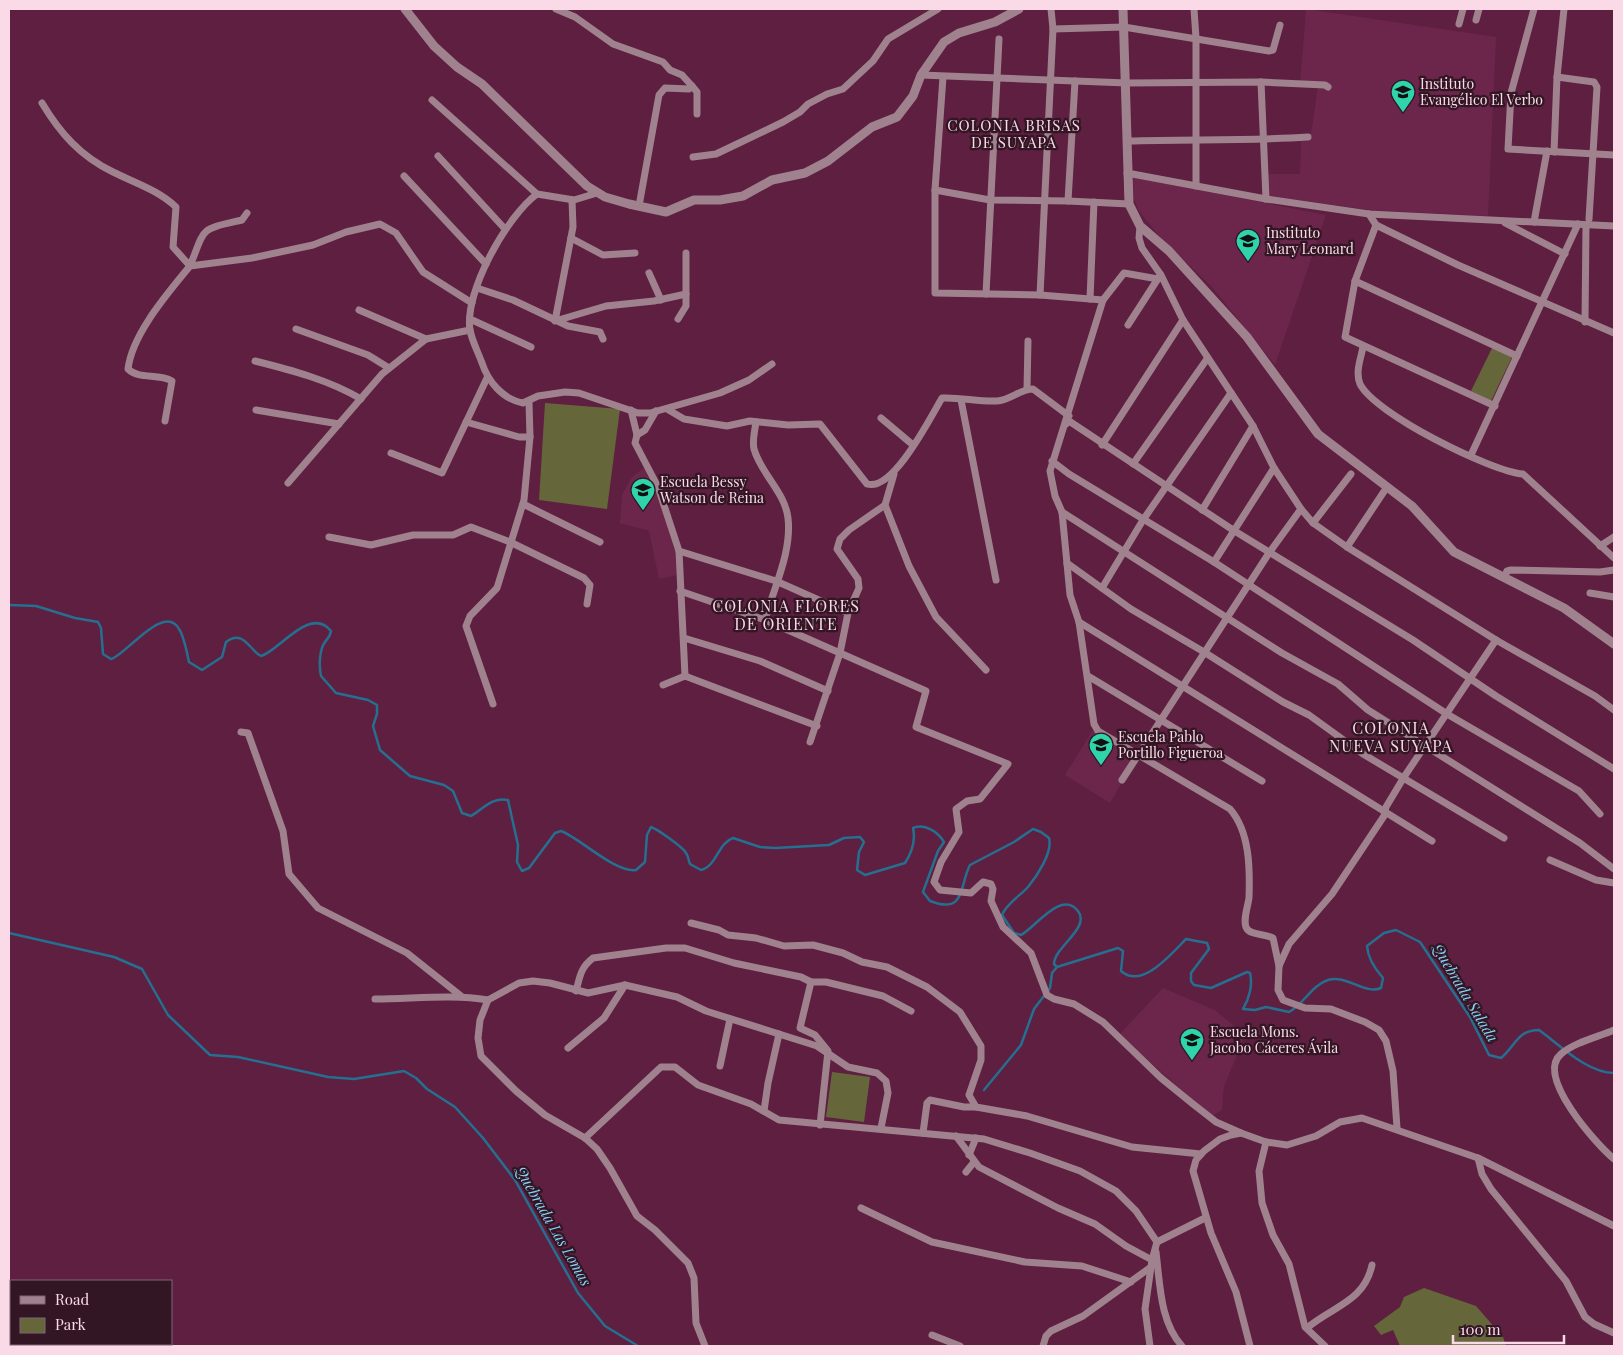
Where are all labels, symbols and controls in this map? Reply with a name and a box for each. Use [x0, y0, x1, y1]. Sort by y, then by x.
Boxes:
place label: Instituto Evangélico El Verbo [1420, 74, 1543, 109]
school or university icon: Instituto Evangélico El Verbo [1390, 79, 1416, 113]
district label: COLONIA BRISAS DE SUYAPA [947, 115, 1081, 152]
place label: Instituto Mary Leonard [1266, 223, 1354, 258]
school or university icon: Instituto Mary Leonard [1235, 228, 1261, 262]
place label: Escuela Bessy Watson de Reina [659, 472, 764, 507]
school or university icon: Escuela Bessy Watson de Reina [630, 477, 656, 511]
district label: COLONIA FLORES DE ORIENTE [712, 595, 860, 634]
district label: COLONIA NUEVA SUYAPA [1329, 717, 1453, 756]
place label: Escuela Pablo Portillo Figueroa [1118, 727, 1223, 762]
school or university icon: Escuela Pablo Portillo Figueroa [1088, 732, 1114, 766]
water label: Quebrada Salada [1428, 938, 1503, 1046]
place label: Escuela Mons. Jacobo Cáceres Ávila [1209, 1022, 1338, 1057]
school or university icon: Escuela Mons. Jacobo Cáceres Ávila [1179, 1027, 1205, 1061]
water label: Quebrada Las Lomas [511, 1161, 597, 1290]
legend [10, 1280, 172, 1345]
text: Road [55, 1289, 89, 1309]
scale bar [1453, 1312, 1564, 1344]
text: Park [55, 1314, 87, 1334]
text: 100 m [1460, 1319, 1501, 1339]

